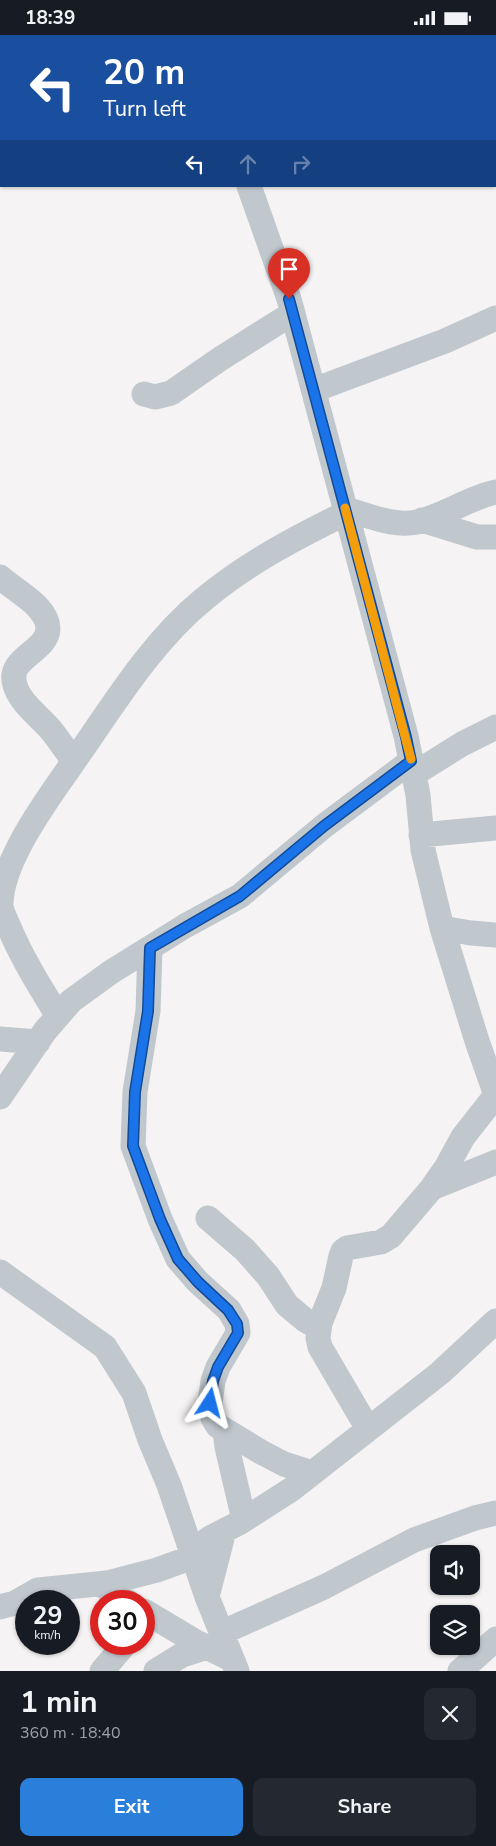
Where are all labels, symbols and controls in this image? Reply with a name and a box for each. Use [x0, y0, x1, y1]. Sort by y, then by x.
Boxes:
text: 18:39 [25, 5, 75, 31]
text: 20 m [103, 49, 185, 96]
icon: left [20, 55, 85, 120]
text: Turn left [103, 94, 186, 124]
icon: left [181, 150, 209, 178]
icon: ahead [234, 150, 262, 178]
icon: right [287, 150, 315, 178]
pin [268, 248, 310, 299]
icon: arrive [275, 255, 303, 283]
position arrow [183, 1376, 235, 1428]
map controls [430, 1545, 480, 1655]
button: sound [430, 1545, 480, 1595]
speed limit sign: 30 [90, 1590, 155, 1655]
text: 29 [32, 1599, 63, 1633]
button: layers [430, 1605, 480, 1655]
text: km/h [34, 1627, 61, 1643]
text: 1 min [20, 1682, 98, 1723]
button: close [424, 1688, 476, 1740]
text: 360 m · 18:40 [20, 1722, 121, 1744]
button: Exit [20, 1778, 243, 1836]
button: Share [253, 1778, 476, 1836]

